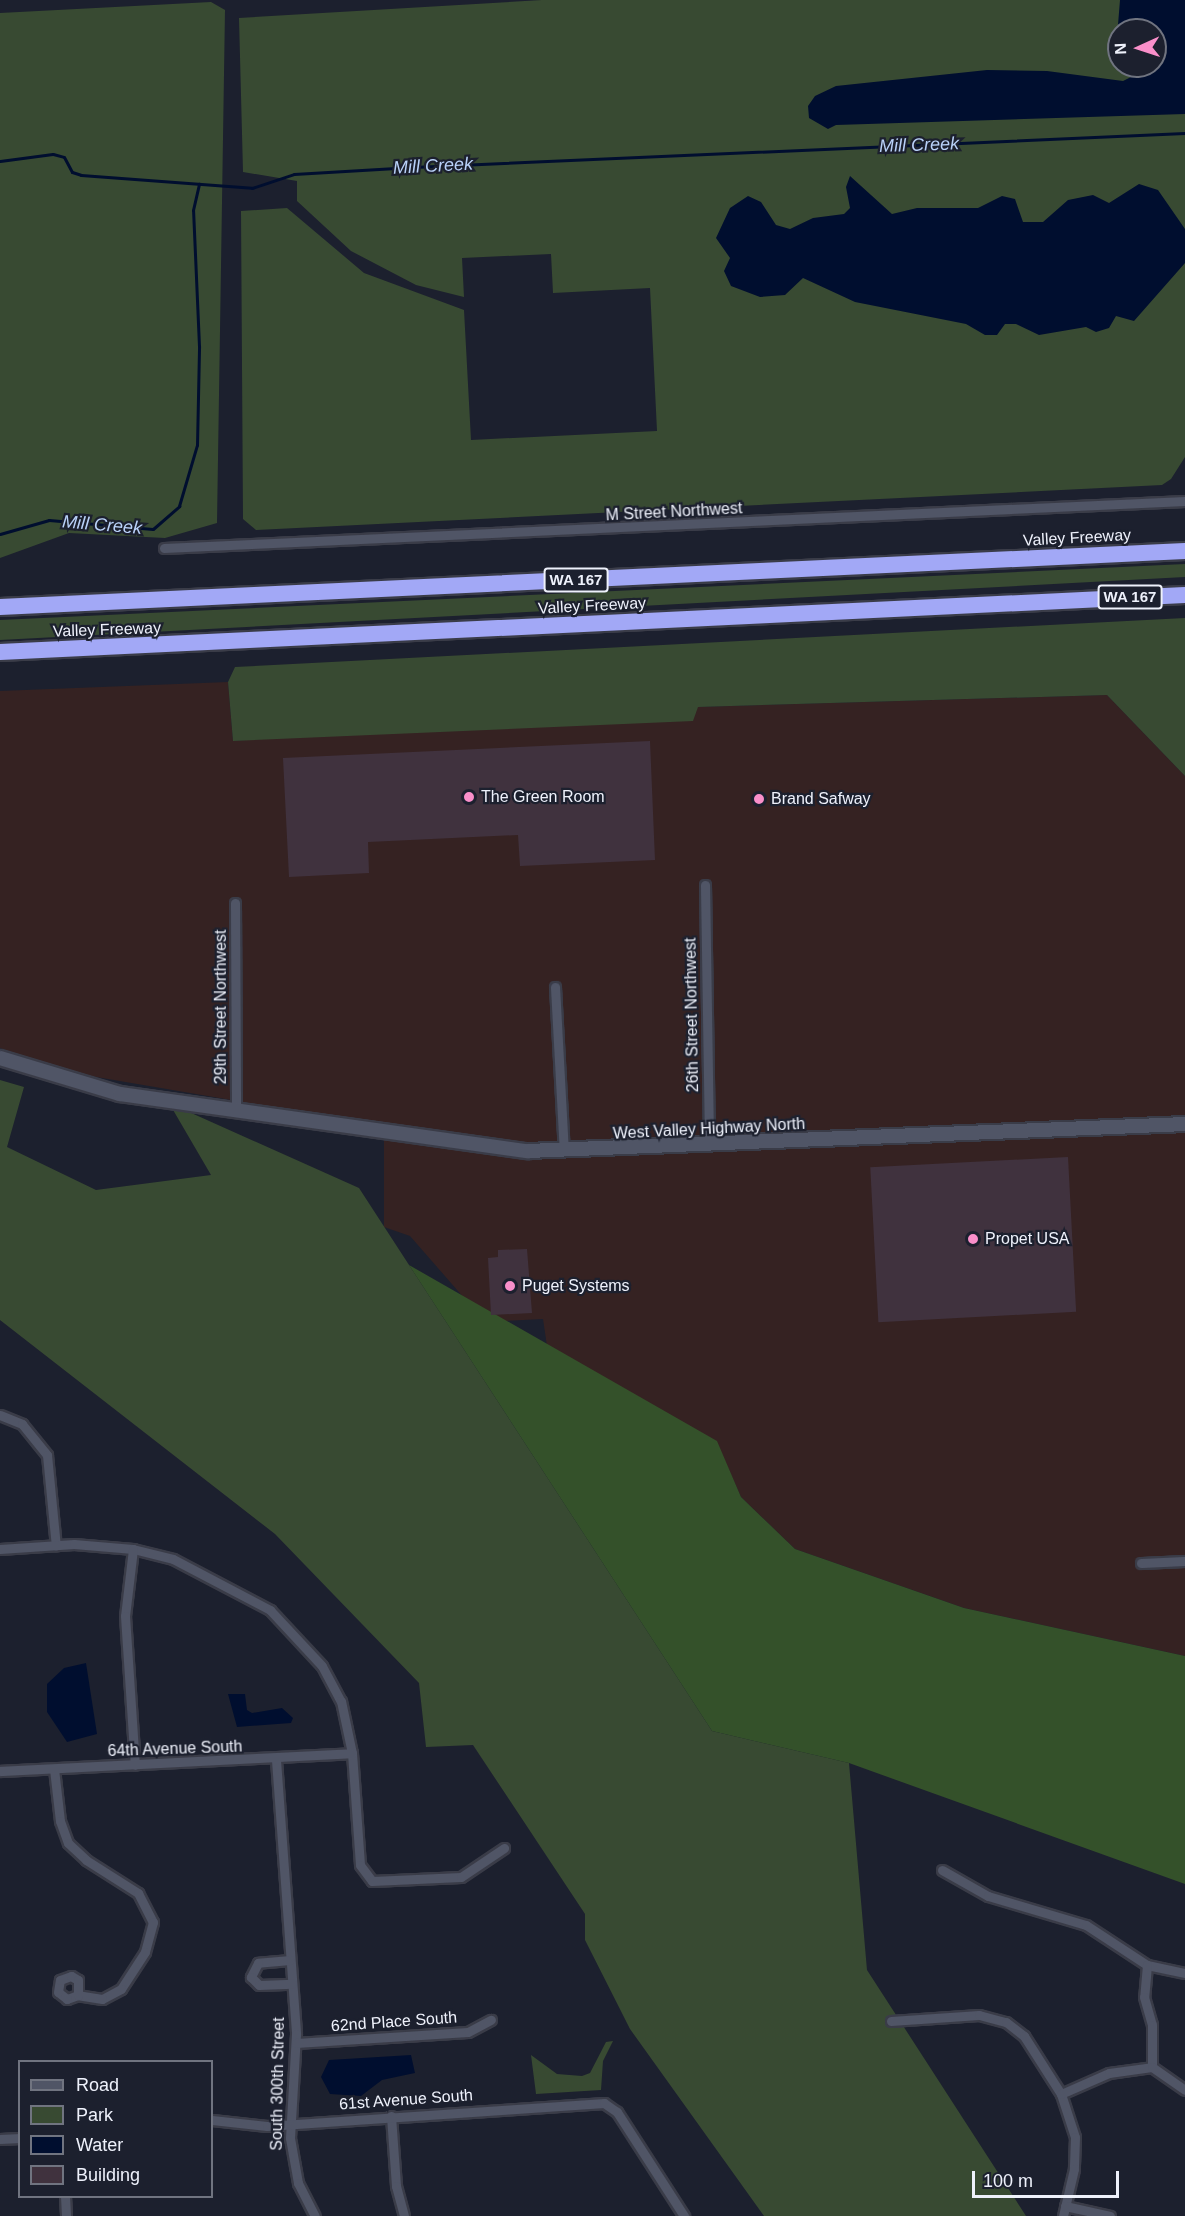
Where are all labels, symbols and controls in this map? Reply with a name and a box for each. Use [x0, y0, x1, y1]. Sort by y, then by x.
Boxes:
north arrow [1107, 18, 1167, 78]
text: N [1112, 43, 1129, 55]
water label: Mill Creek [879, 133, 959, 157]
water label: Mill Creek [392, 153, 474, 179]
street label: M Street Northwest [605, 499, 743, 525]
water label: Mill Creek [61, 511, 143, 539]
street label: Valley Freeway [1022, 526, 1132, 550]
road number: WA 167 [543, 568, 609, 592]
road number: WA 167 [1097, 585, 1163, 609]
street label: Valley Freeway [537, 594, 647, 618]
street label: Valley Freeway [53, 619, 161, 641]
place label: The Green Room [481, 787, 605, 807]
place label: Brand Safway [771, 789, 871, 809]
marker: The Green Room [462, 790, 476, 804]
marker: Brand Safway [752, 792, 766, 806]
street label: 29th Street Northwest [211, 930, 231, 1084]
street label: 26th Street Northwest [681, 937, 703, 1093]
street label: West Valley Highway North [612, 1114, 806, 1144]
place label: Propet USA [985, 1229, 1069, 1249]
marker: Propet USA [966, 1232, 980, 1246]
place label: Puget Systems [522, 1276, 630, 1296]
marker: Puget Systems [503, 1279, 517, 1293]
street label: 64th Avenue South [107, 1737, 243, 1761]
street label: 62nd Place South [330, 2008, 458, 2036]
street label: South 300th Street [267, 2017, 289, 2151]
legend [18, 2060, 213, 2198]
text: Road [76, 2075, 119, 2095]
street label: 61st Avenue South [338, 2086, 474, 2114]
text: Park [76, 2105, 113, 2125]
text: Water [76, 2135, 123, 2155]
scale bar [975, 2159, 1122, 2197]
text: Building [76, 2165, 140, 2185]
text: 100 m [983, 2171, 1033, 2191]

